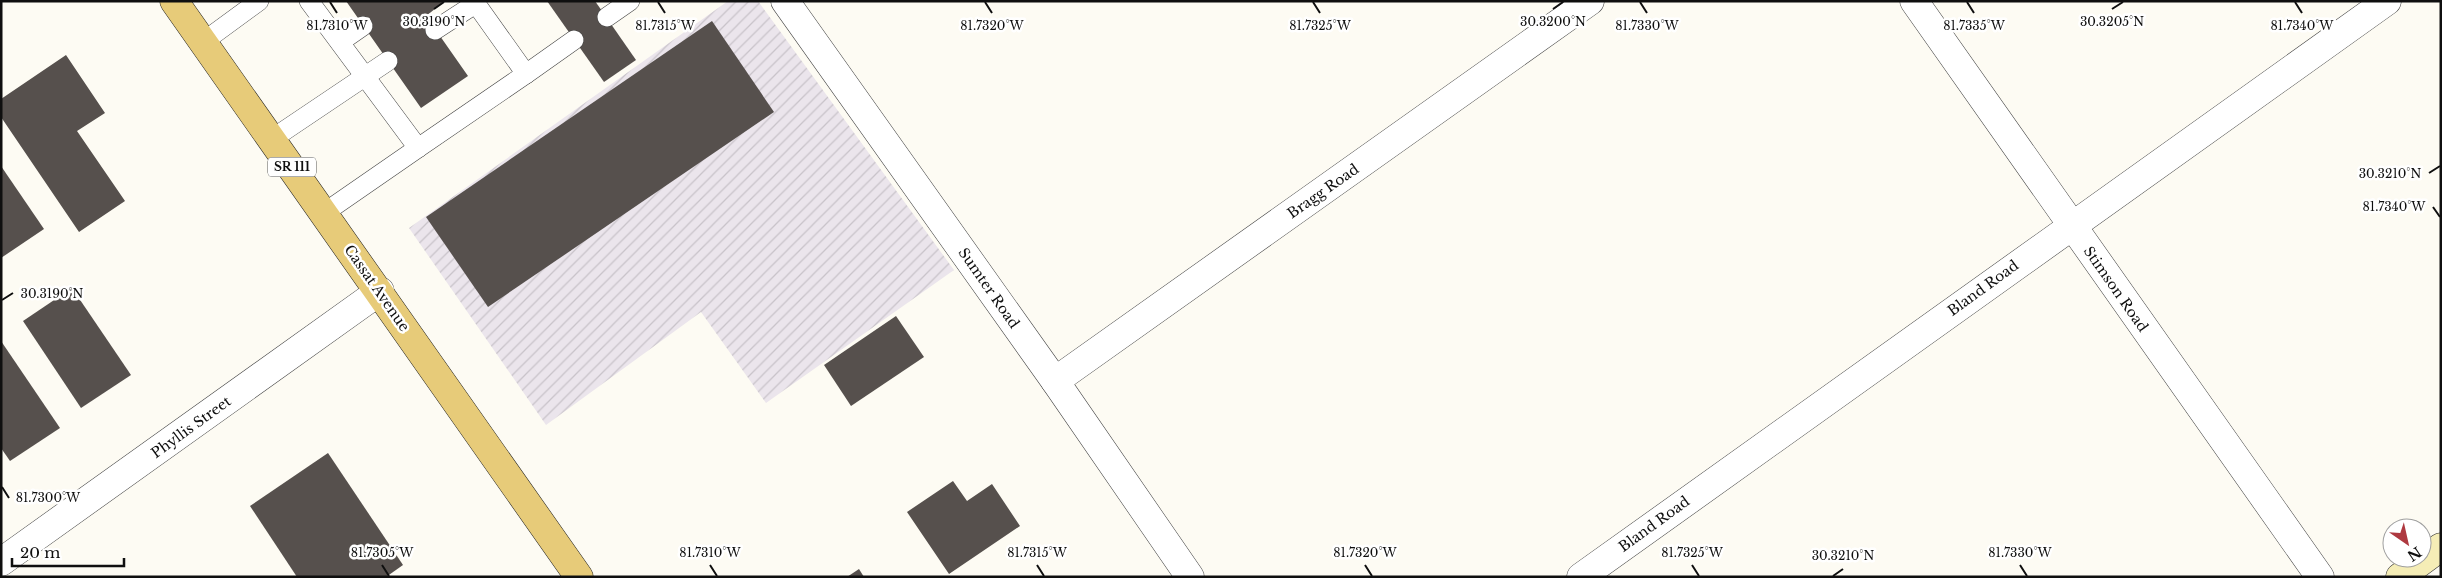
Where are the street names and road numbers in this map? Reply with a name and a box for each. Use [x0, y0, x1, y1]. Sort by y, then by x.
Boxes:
road number: SR 111 [268, 158, 316, 176]
street label: Bragg Road [1284, 159, 1363, 222]
street label: Cassat Avenue [341, 241, 413, 335]
street label: Stimson Road [2080, 243, 2153, 336]
street label: Sumter Road [955, 244, 1024, 332]
street label: Bland Road [1944, 256, 2022, 320]
street label: Phyllis Street [148, 392, 235, 462]
street label: Bland Road [1615, 492, 1693, 556]

